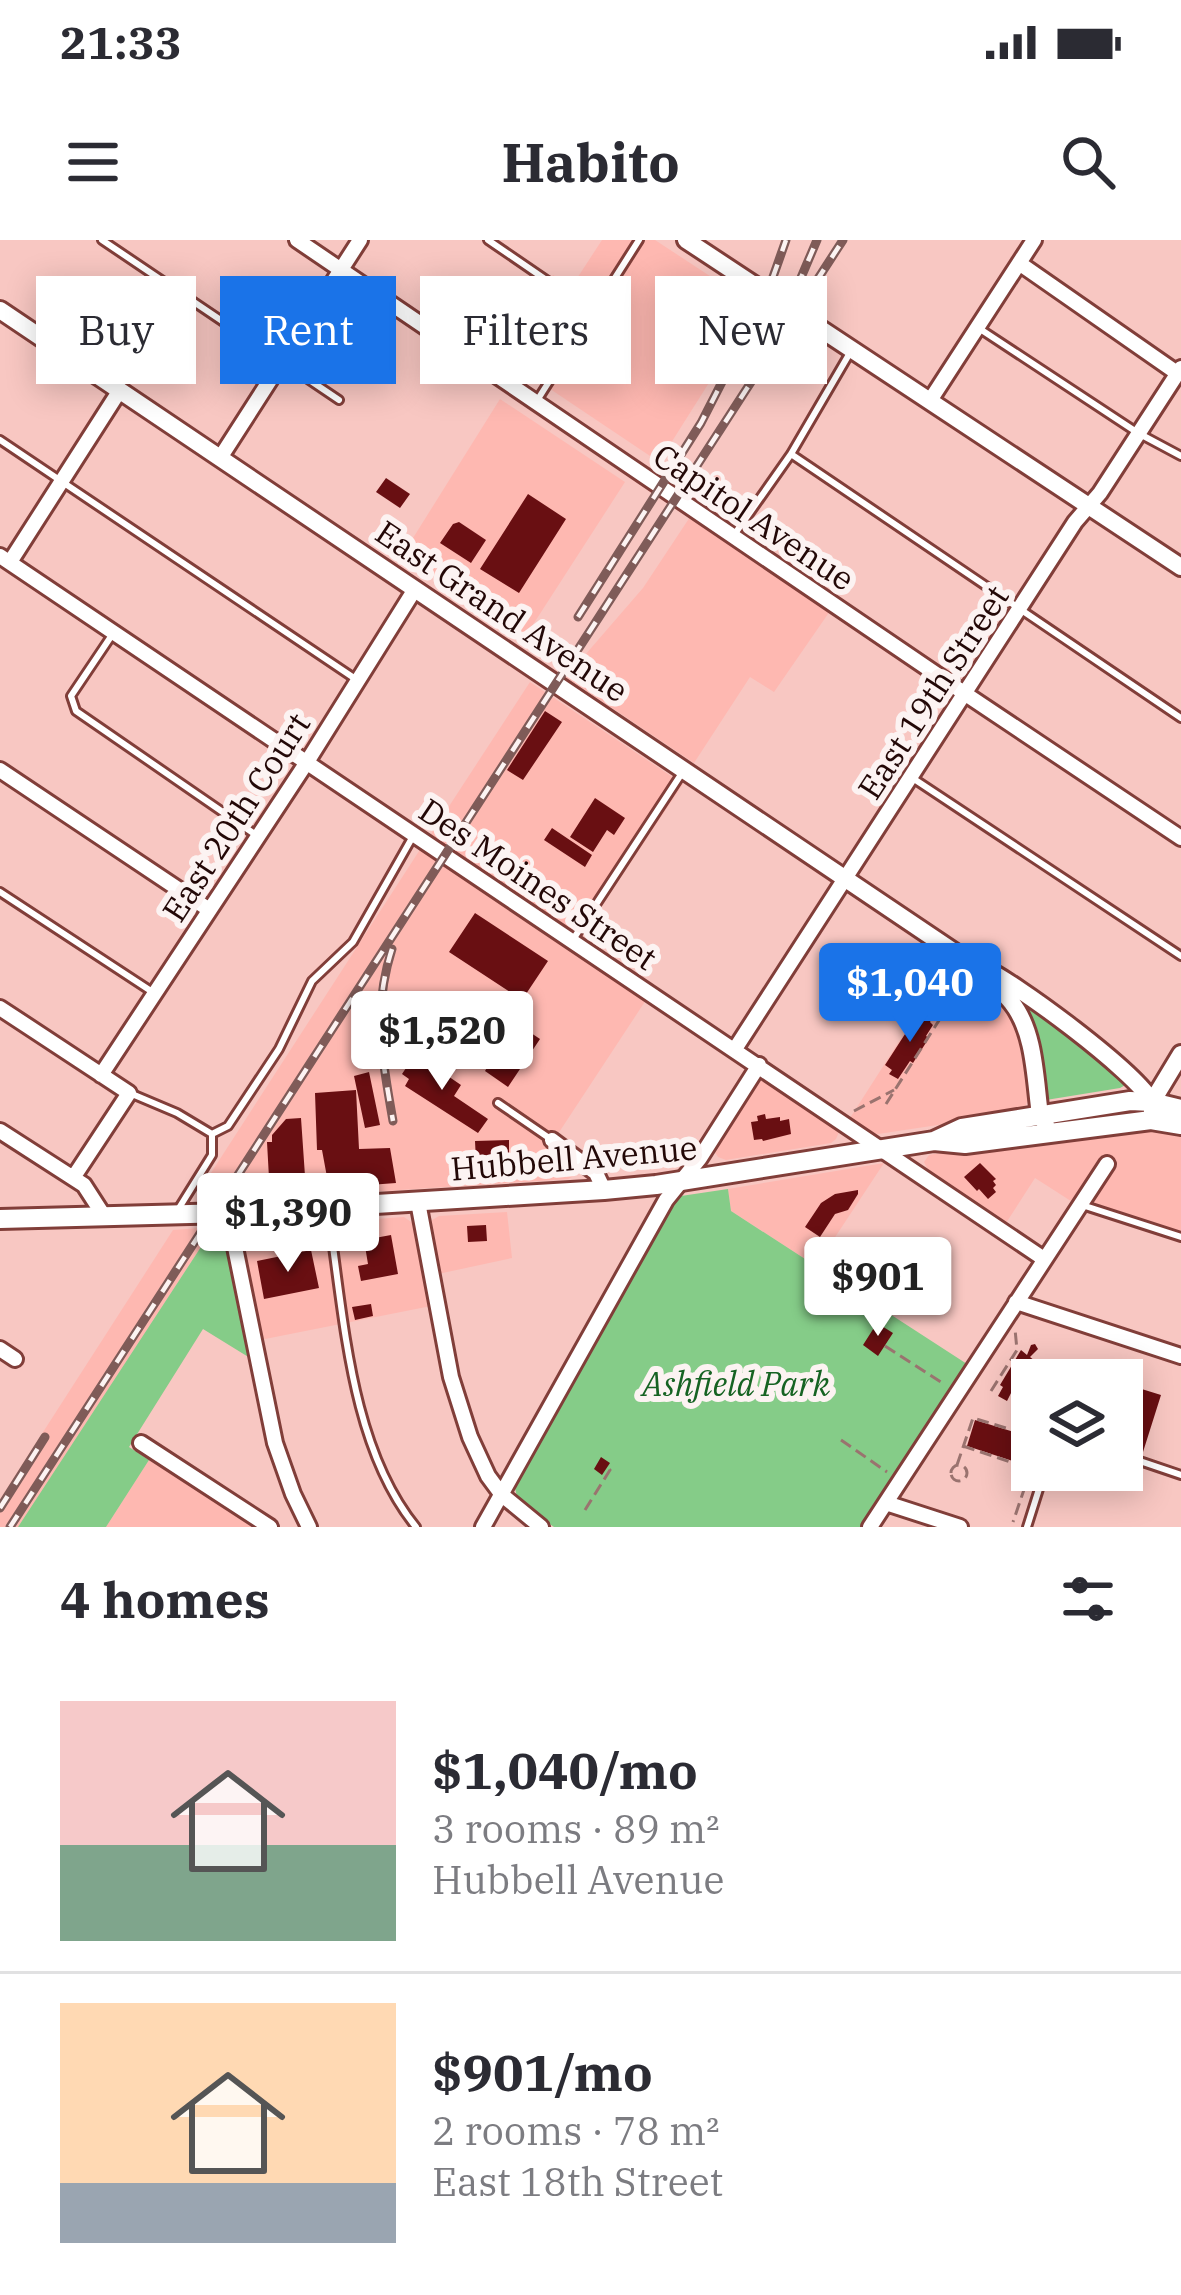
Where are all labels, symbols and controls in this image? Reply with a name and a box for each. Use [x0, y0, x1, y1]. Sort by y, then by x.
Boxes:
text: 21:33 [60, 13, 182, 71]
text: Habito [501, 127, 680, 197]
icon: menu [60, 129, 126, 195]
icon: search [1055, 129, 1121, 195]
chip: Buy [36, 276, 196, 384]
chip: Rent [220, 276, 396, 384]
chip: Filters [420, 276, 631, 384]
chip: New [655, 276, 827, 384]
street label: Capitol Avenue [645, 433, 863, 600]
street label: East Grand Avenue [368, 510, 637, 711]
street label: East 19th Street [847, 577, 1018, 807]
street label: East 20th Court [152, 704, 319, 929]
street label: Des Moines Street [411, 788, 665, 979]
pin: $1,040 [812, 943, 1008, 1045]
text: $1,040 [846, 956, 974, 1007]
pin: $1,520 [344, 991, 540, 1093]
text: $1,520 [378, 1004, 506, 1055]
street label: Hubbell Avenue [449, 1125, 699, 1190]
pin: $1,390 [190, 1173, 386, 1275]
text: $1,390 [224, 1186, 352, 1237]
pin: $901 [807, 1237, 949, 1339]
text: $901 [831, 1250, 925, 1301]
map controls [1011, 1359, 1143, 1491]
button: layers [1011, 1359, 1143, 1491]
park label: Ashfield Park [640, 1362, 831, 1405]
text: 4 homes [60, 1566, 270, 1632]
icon: filters [1055, 1566, 1121, 1632]
text: $1,040/mo [432, 1737, 698, 1803]
icon: home [156, 1749, 300, 1893]
text: 3 rooms · 89 m² [432, 1803, 720, 1854]
text: Hubbell Avenue [432, 1854, 724, 1905]
text: $901/mo [432, 2039, 653, 2105]
icon: home [156, 2051, 300, 2195]
text: 2 rooms · 78 m² [432, 2105, 720, 2156]
text: East 18th Street [432, 2156, 723, 2207]

